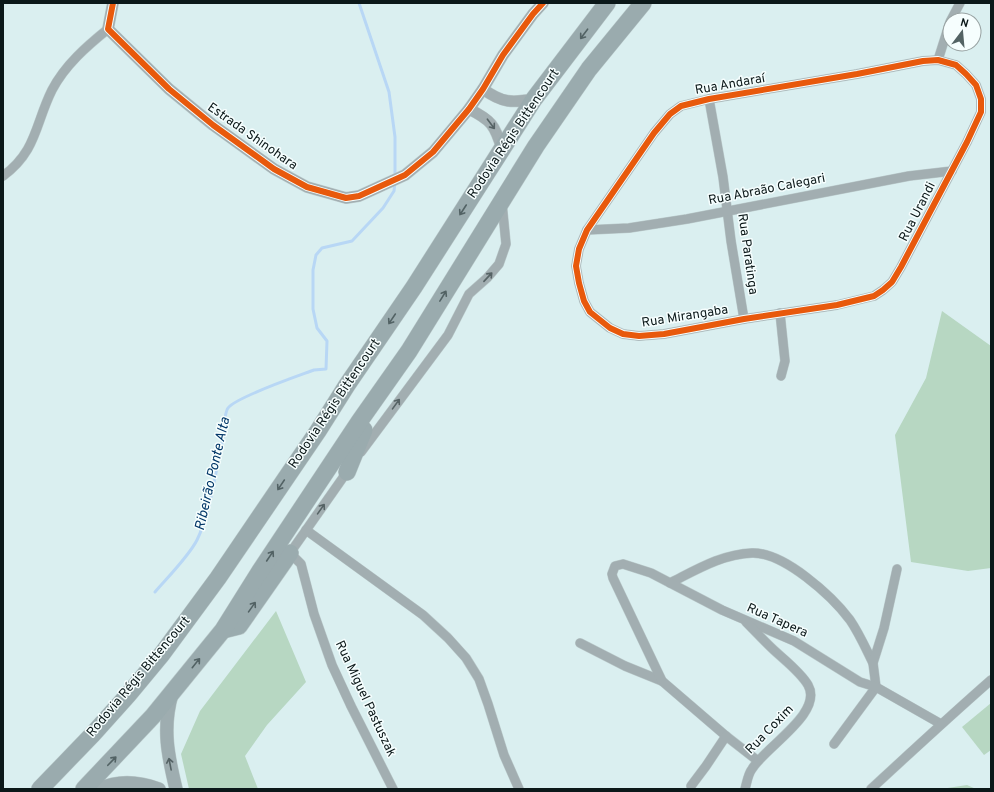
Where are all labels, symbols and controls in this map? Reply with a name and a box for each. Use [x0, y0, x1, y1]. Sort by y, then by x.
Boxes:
north arrow [942, 12, 982, 52]
text: N [959, 16, 970, 31]
one-way arrow [580, 29, 588, 40]
street label: Rodovia Régis Bittencourt [465, 66, 563, 202]
street label: Rua Andaraí [694, 71, 768, 99]
street label: Estrada Shinohara [204, 100, 300, 174]
one-way arrow [487, 119, 495, 130]
street label: Rua Abraão Calegari [707, 171, 827, 209]
street label: Rua Urandi [896, 180, 940, 244]
one-way arrow [458, 204, 466, 216]
street label: Rua Paratinga [733, 212, 761, 296]
one-way arrow [483, 272, 493, 282]
one-way arrow [439, 291, 447, 302]
street label: Rua Mirangaba [641, 302, 729, 332]
one-way arrow [388, 314, 396, 325]
street label: Rodovia Régis Bittencourt [286, 336, 384, 472]
one-way arrow [392, 399, 401, 410]
water label: Ribeirão Ponte Alta [192, 415, 234, 532]
one-way arrow [277, 480, 285, 491]
one-way arrow [317, 504, 325, 515]
one-way arrow [266, 551, 274, 562]
street label: Rua Tapera [744, 600, 810, 642]
one-way arrow [248, 602, 256, 613]
street label: Rodovia Régis Bittencourt [84, 613, 194, 741]
street label: Rua Miguel Pastuszak [331, 638, 399, 760]
one-way arrow [192, 657, 201, 668]
street label: Rua Coxim [743, 702, 797, 758]
one-way arrow [107, 756, 116, 766]
one-way arrow [166, 758, 174, 771]

